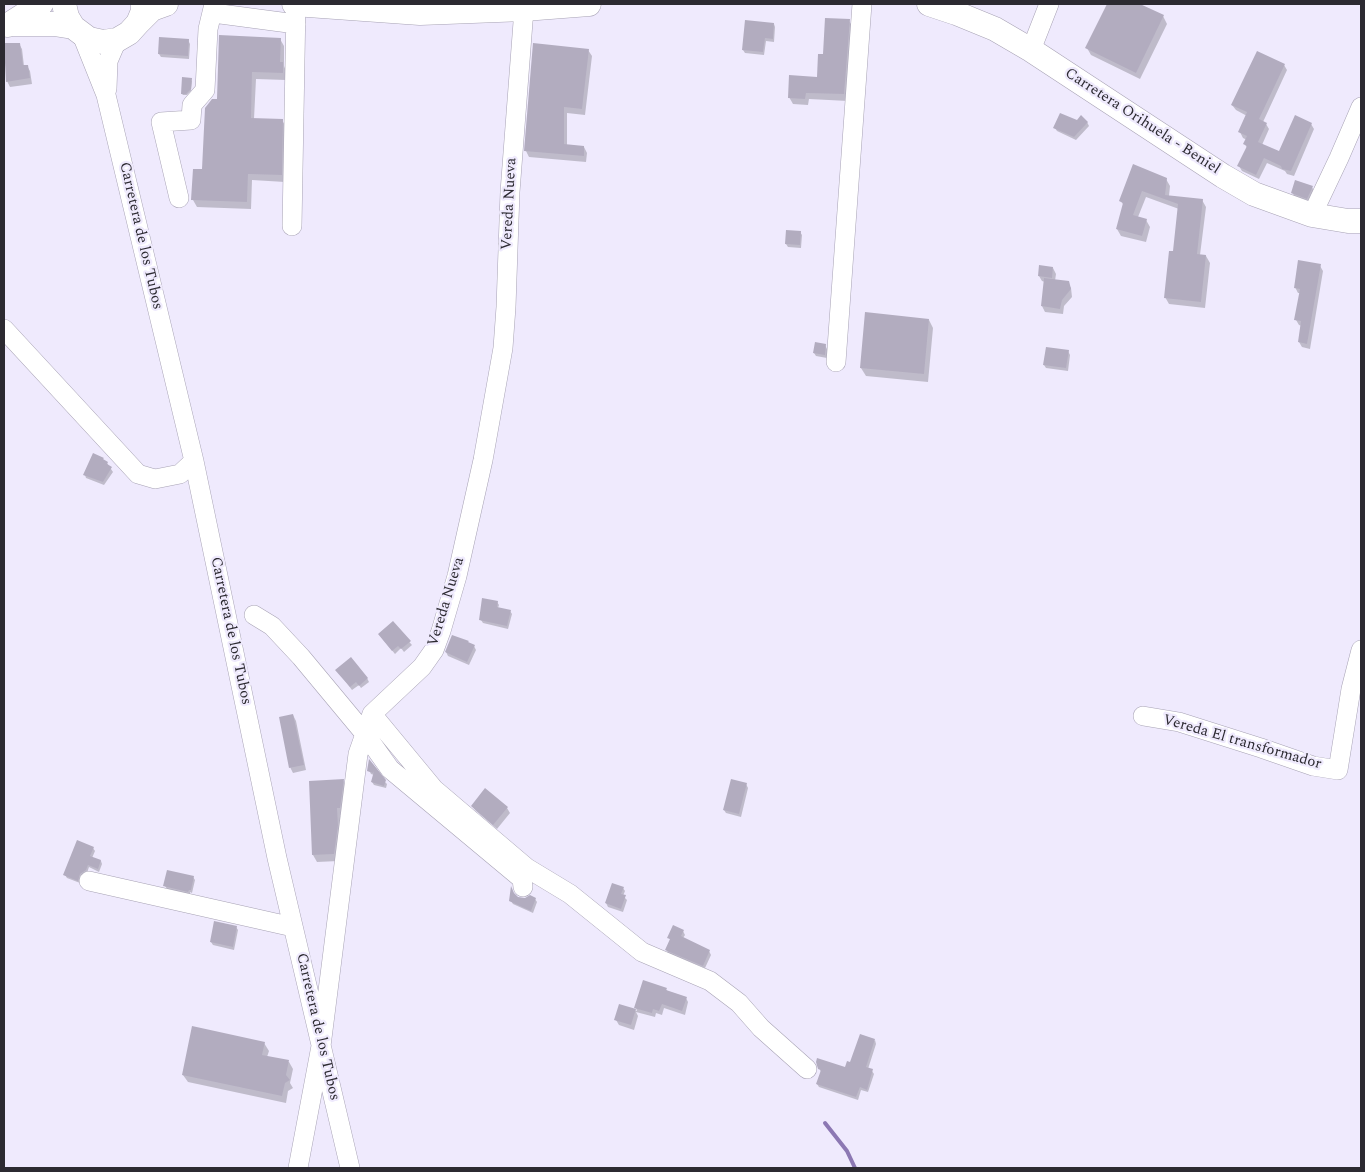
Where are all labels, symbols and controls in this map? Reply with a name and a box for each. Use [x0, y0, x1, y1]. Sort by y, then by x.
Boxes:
street label: Carretera Orihuela - Beniel [1061, 65, 1223, 179]
street label: Vereda Nueva [499, 157, 521, 251]
street label: Carretera de los Tubos [114, 161, 166, 311]
street label: Carretera de los Tubos [206, 555, 254, 707]
street label: Vereda Nueva [425, 555, 469, 649]
street label: Vereda El transformador [1161, 712, 1323, 774]
street label: Carretera de los Tubos [291, 952, 343, 1102]

